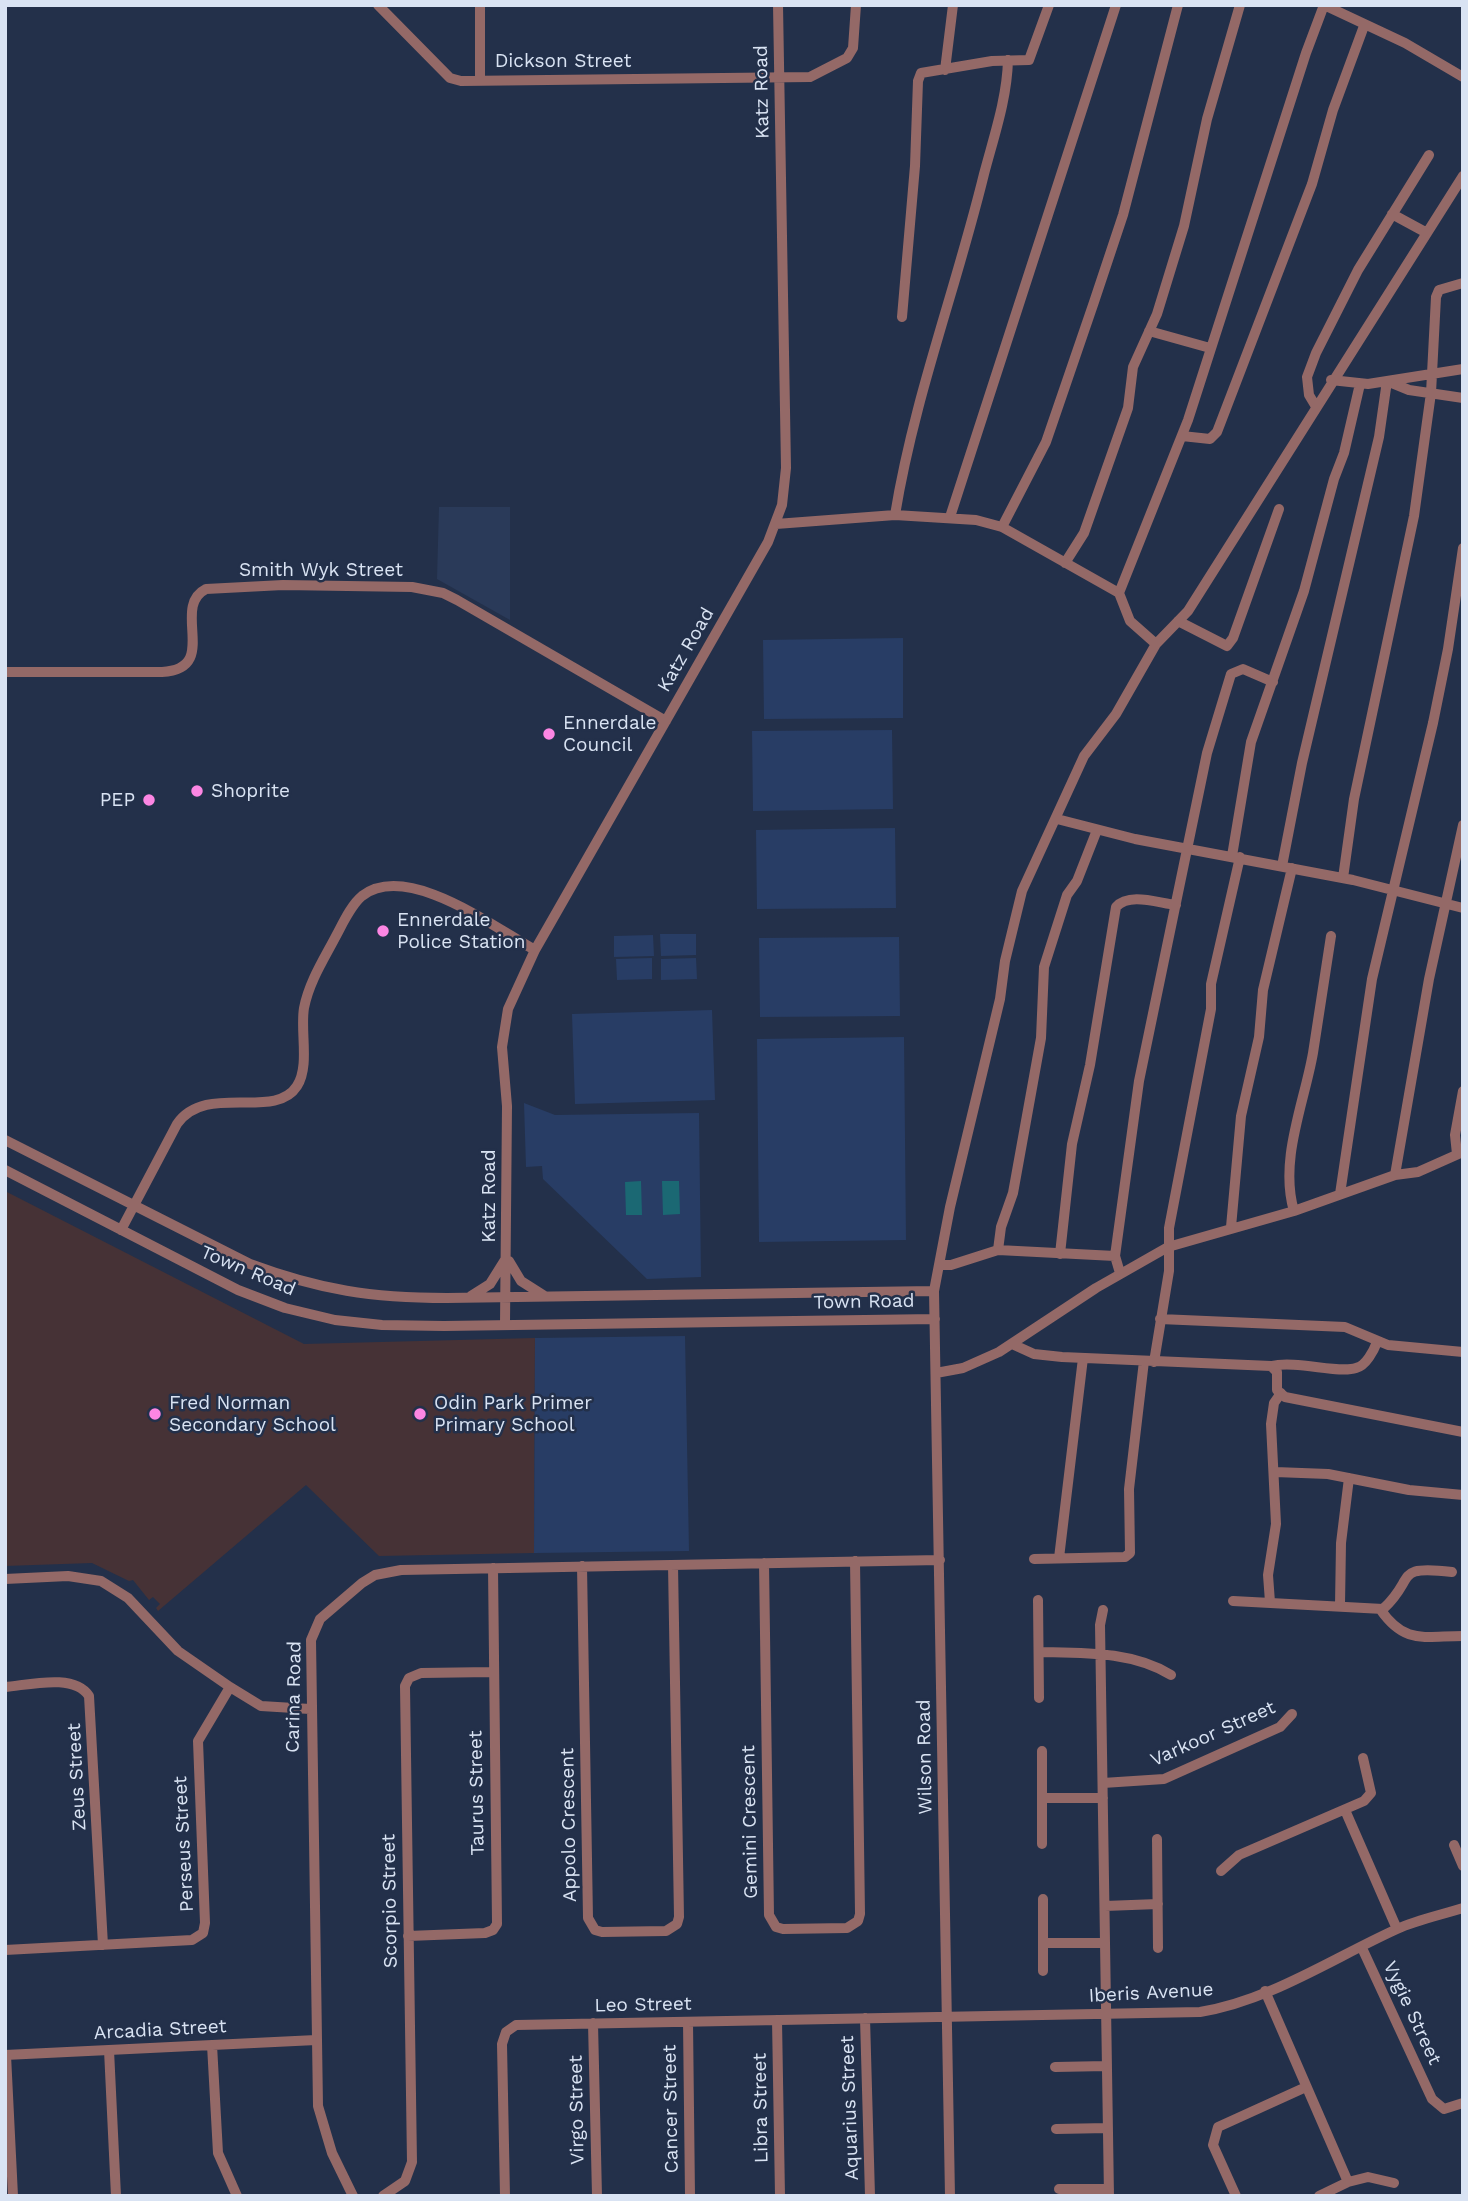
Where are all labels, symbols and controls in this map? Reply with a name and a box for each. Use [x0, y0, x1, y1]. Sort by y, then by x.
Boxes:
street label: Katz Road [750, 45, 774, 139]
street label: Dickson Street [495, 50, 631, 72]
street label: Smith Wyk Street [239, 559, 403, 581]
street label: Katz Road [653, 604, 719, 696]
place label: Ennerdale Council [563, 712, 656, 756]
marker: Ennerdale Council [541, 726, 557, 742]
place label: Shoprite [211, 780, 290, 802]
marker: Shoprite [189, 783, 205, 799]
place label: PEP [100, 789, 135, 811]
marker: PEP [141, 792, 157, 808]
place label: Ennerdale Police Station [397, 909, 525, 953]
marker: Ennerdale Police Station [375, 923, 391, 939]
street label: Katz Road [478, 1149, 500, 1243]
street label: Town Road [197, 1241, 299, 1301]
street label: Town Road [813, 1290, 915, 1314]
place label: Fred Norman Secondary School [169, 1392, 336, 1436]
place label: Odin Park Primer Primary School [434, 1392, 592, 1436]
marker: Fred Norman Secondary School [147, 1406, 163, 1422]
marker: Odin Park Primer Primary School [412, 1406, 428, 1422]
street label: Carina Road [282, 1641, 306, 1753]
street label: Varkoor Street [1147, 1696, 1279, 1772]
street label: Wilson Road [913, 1699, 937, 1815]
street label: Zeus Street [63, 1723, 91, 1831]
street label: Taurus Street [465, 1730, 489, 1856]
street label: Gemini Crescent [737, 1745, 763, 1899]
street label: Appolo Crescent [556, 1748, 582, 1902]
street label: Perseus Street [169, 1775, 199, 1913]
street label: Scorpio Street [377, 1834, 403, 1968]
street label: Vygie Street [1378, 1958, 1446, 2068]
street label: Iberis Avenue [1088, 1978, 1214, 2008]
street label: Leo Street [594, 1993, 692, 2017]
street label: Arcadia Street [93, 2015, 227, 2045]
street label: Aquarius Street [836, 2035, 864, 2181]
street label: Cancer Street [658, 2045, 684, 2173]
street label: Libra Street [749, 2053, 773, 2163]
street label: Virgo Street [565, 2055, 589, 2165]

